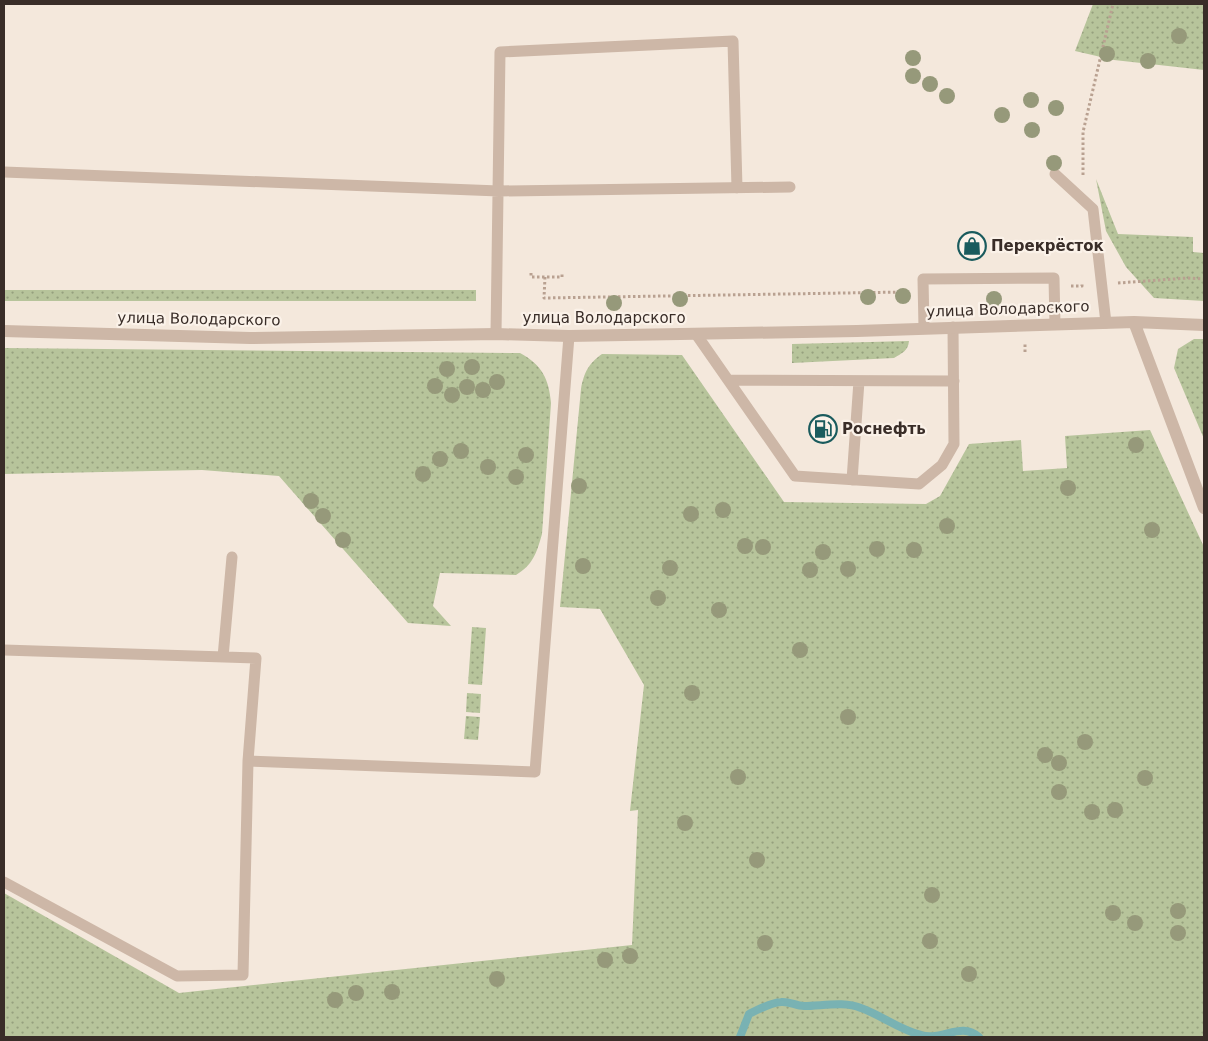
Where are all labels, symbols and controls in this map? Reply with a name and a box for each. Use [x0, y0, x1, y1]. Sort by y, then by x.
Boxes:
shop icon: Перекрёсток [957, 231, 987, 261]
place label: Перекрёсток [991, 237, 1104, 255]
street label: улица Володарского [926, 297, 1090, 321]
street label: улица Володарского [117, 309, 281, 329]
street label: улица Володарского [522, 309, 686, 327]
fuel station icon: Роснефть [808, 414, 838, 444]
place label: Роснефть [842, 420, 926, 438]

